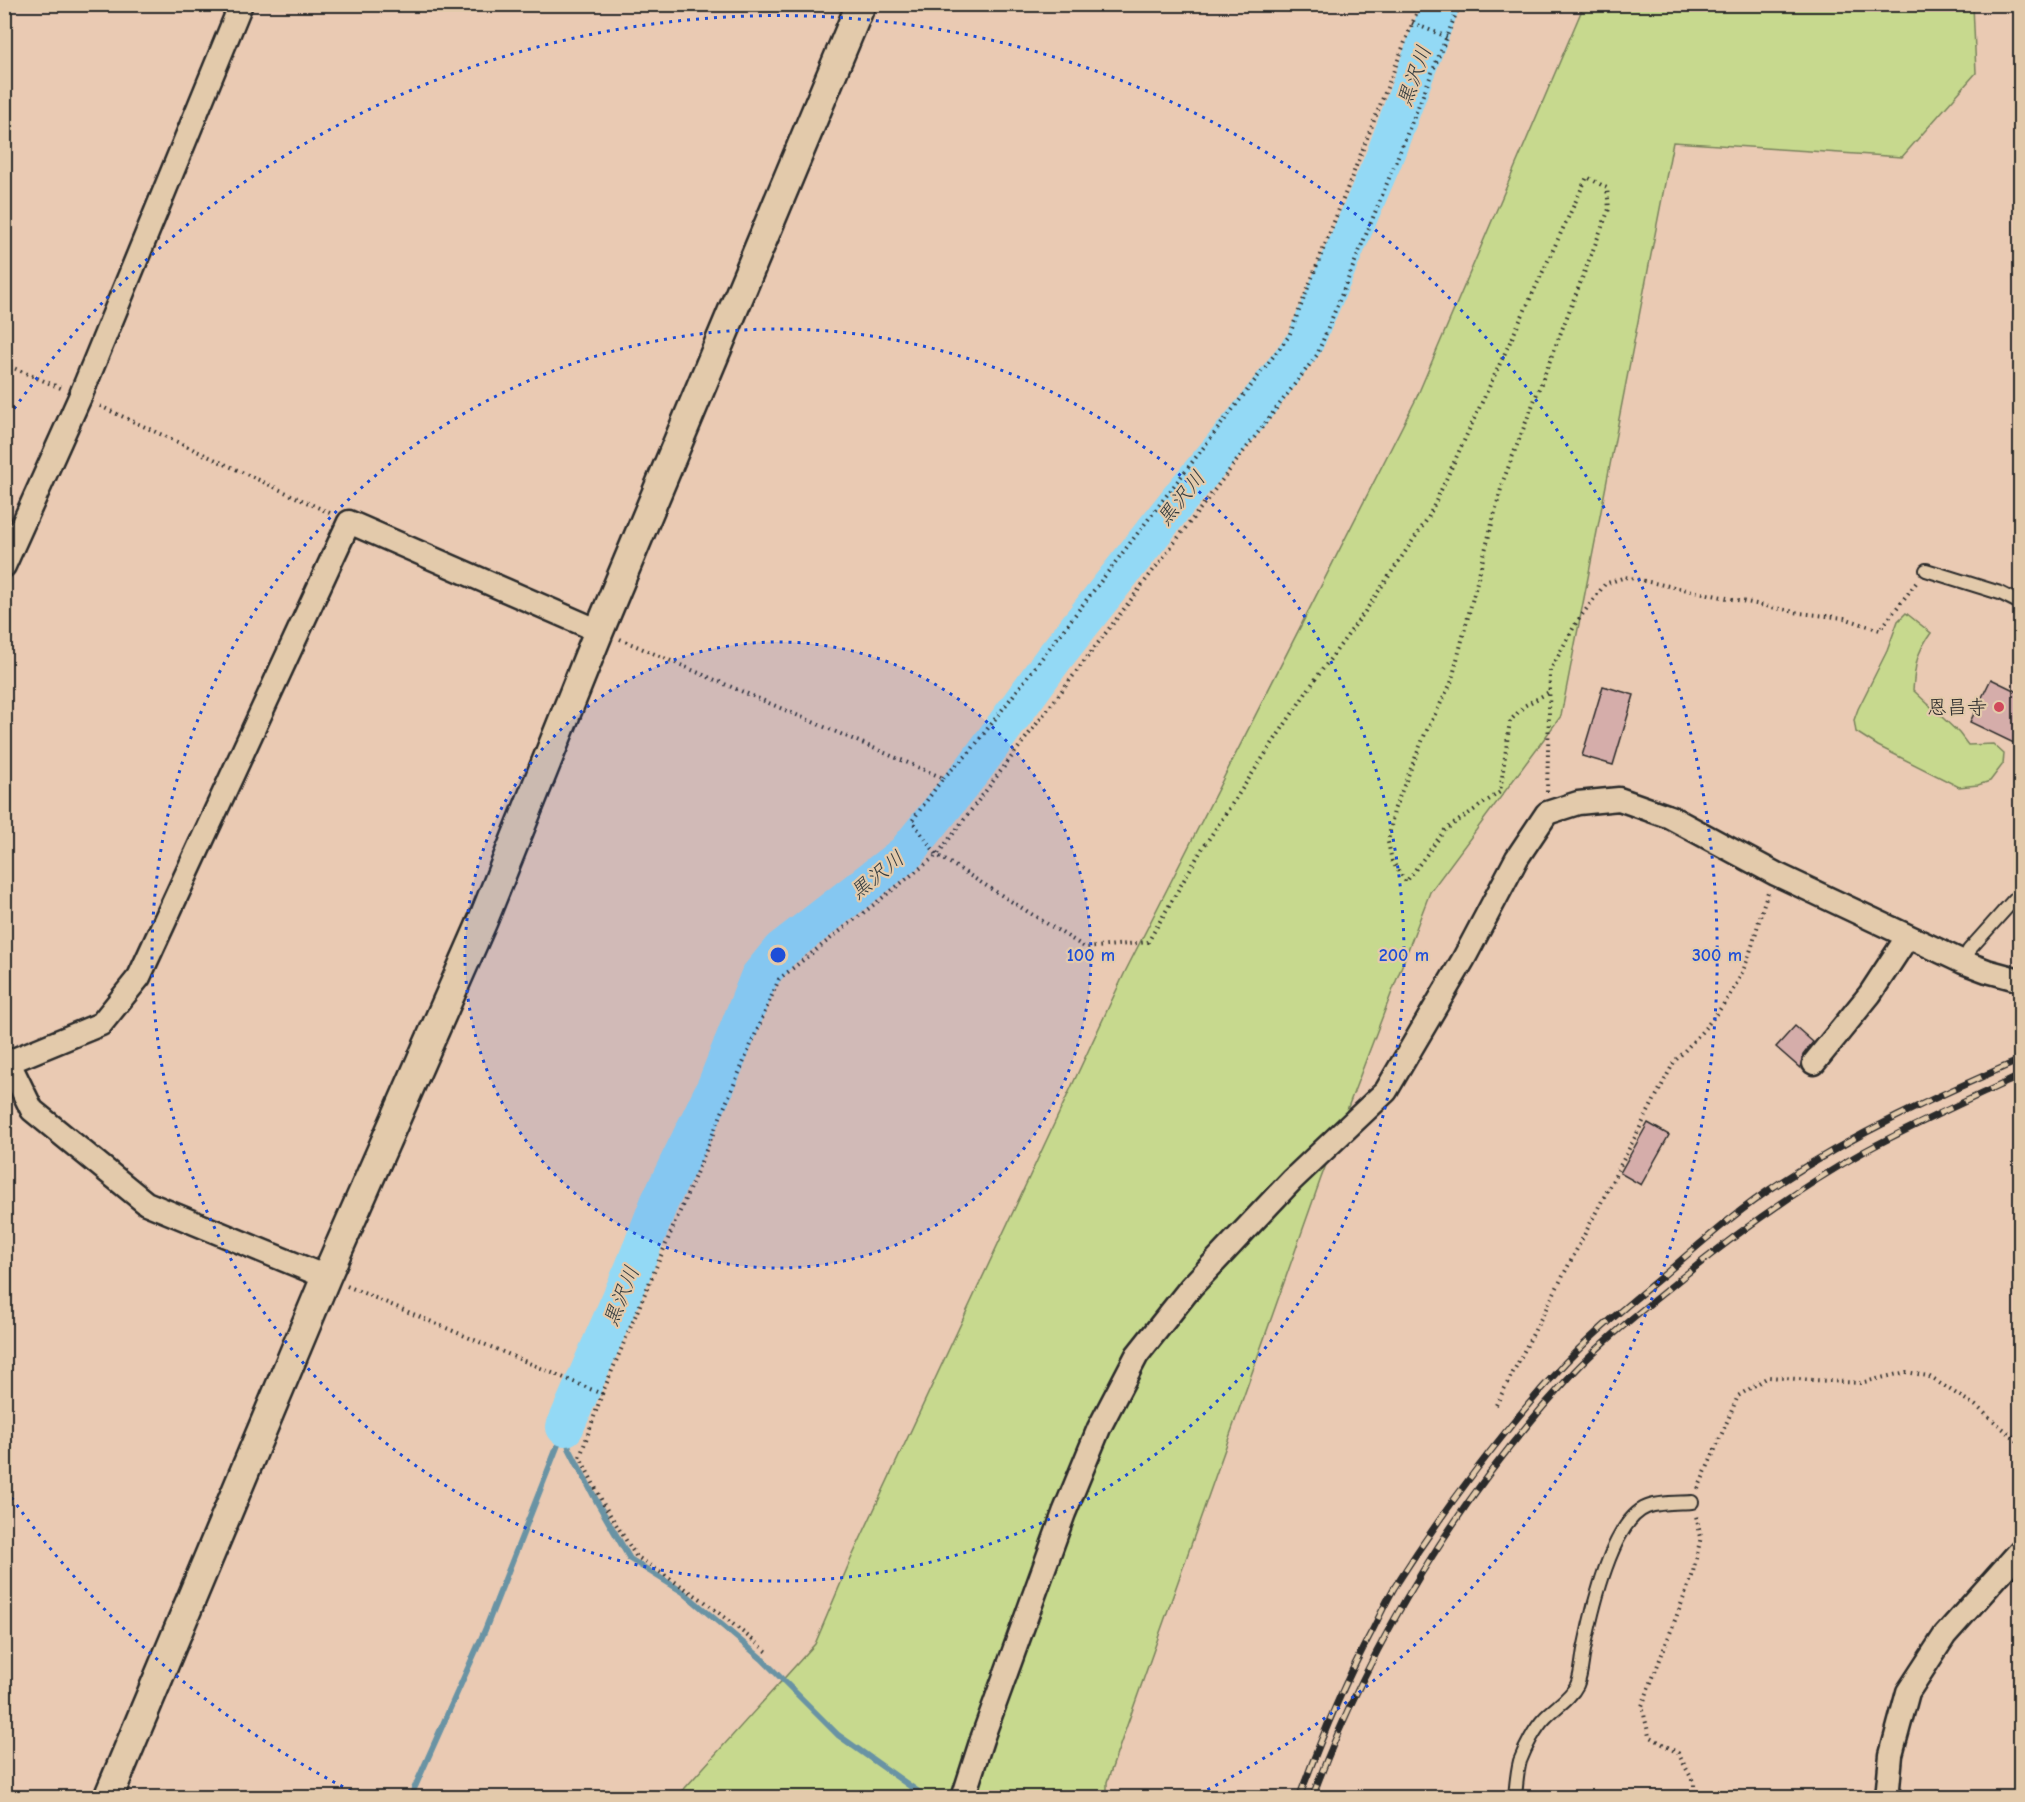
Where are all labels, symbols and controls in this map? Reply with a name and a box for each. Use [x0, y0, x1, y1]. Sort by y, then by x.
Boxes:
water label: 黒沢川 [1392, 42, 1436, 110]
water label: 黒沢川 [1152, 466, 1210, 530]
place label: 恩昌寺 [1927, 696, 1987, 719]
marker: 恩昌寺 [1992, 700, 2006, 714]
water label: 黒沢川 [845, 846, 909, 904]
centre of rings [768, 945, 788, 965]
text: 100 m [1067, 945, 1115, 966]
text: 200 m [1379, 945, 1429, 966]
text: 300 m [1692, 945, 1742, 966]
water label: 黒沢川 [598, 1262, 644, 1330]

